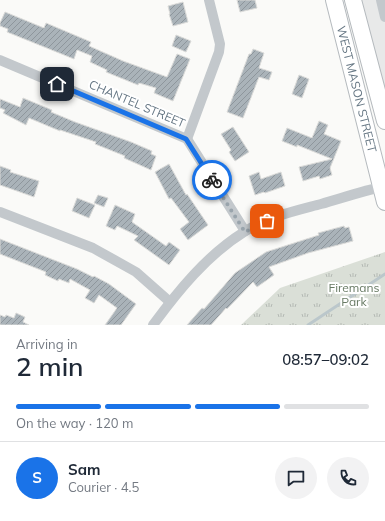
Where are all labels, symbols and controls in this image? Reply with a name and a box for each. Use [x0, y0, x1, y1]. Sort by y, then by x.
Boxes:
street label: WEST MASON STREET [334, 24, 380, 155]
pin [40, 67, 74, 101]
icon: home [46, 73, 68, 95]
street label: CHANTEL STREET [87, 76, 188, 131]
courier [192, 160, 232, 200]
icon: bike [201, 169, 223, 191]
pin [250, 204, 284, 238]
icon: bag [256, 210, 278, 232]
park label: Firemans Park [328, 280, 380, 309]
text: Arriving in [16, 336, 78, 352]
text: 2 min [16, 350, 84, 383]
text: 08:57–09:02 [282, 350, 369, 369]
text: On the way · 120 m [16, 415, 133, 431]
button: chat [275, 457, 317, 499]
button: phone [327, 457, 369, 499]
text: Sam [68, 460, 100, 479]
text: S [32, 468, 42, 487]
text: Courier · 4.5 [68, 479, 139, 495]

